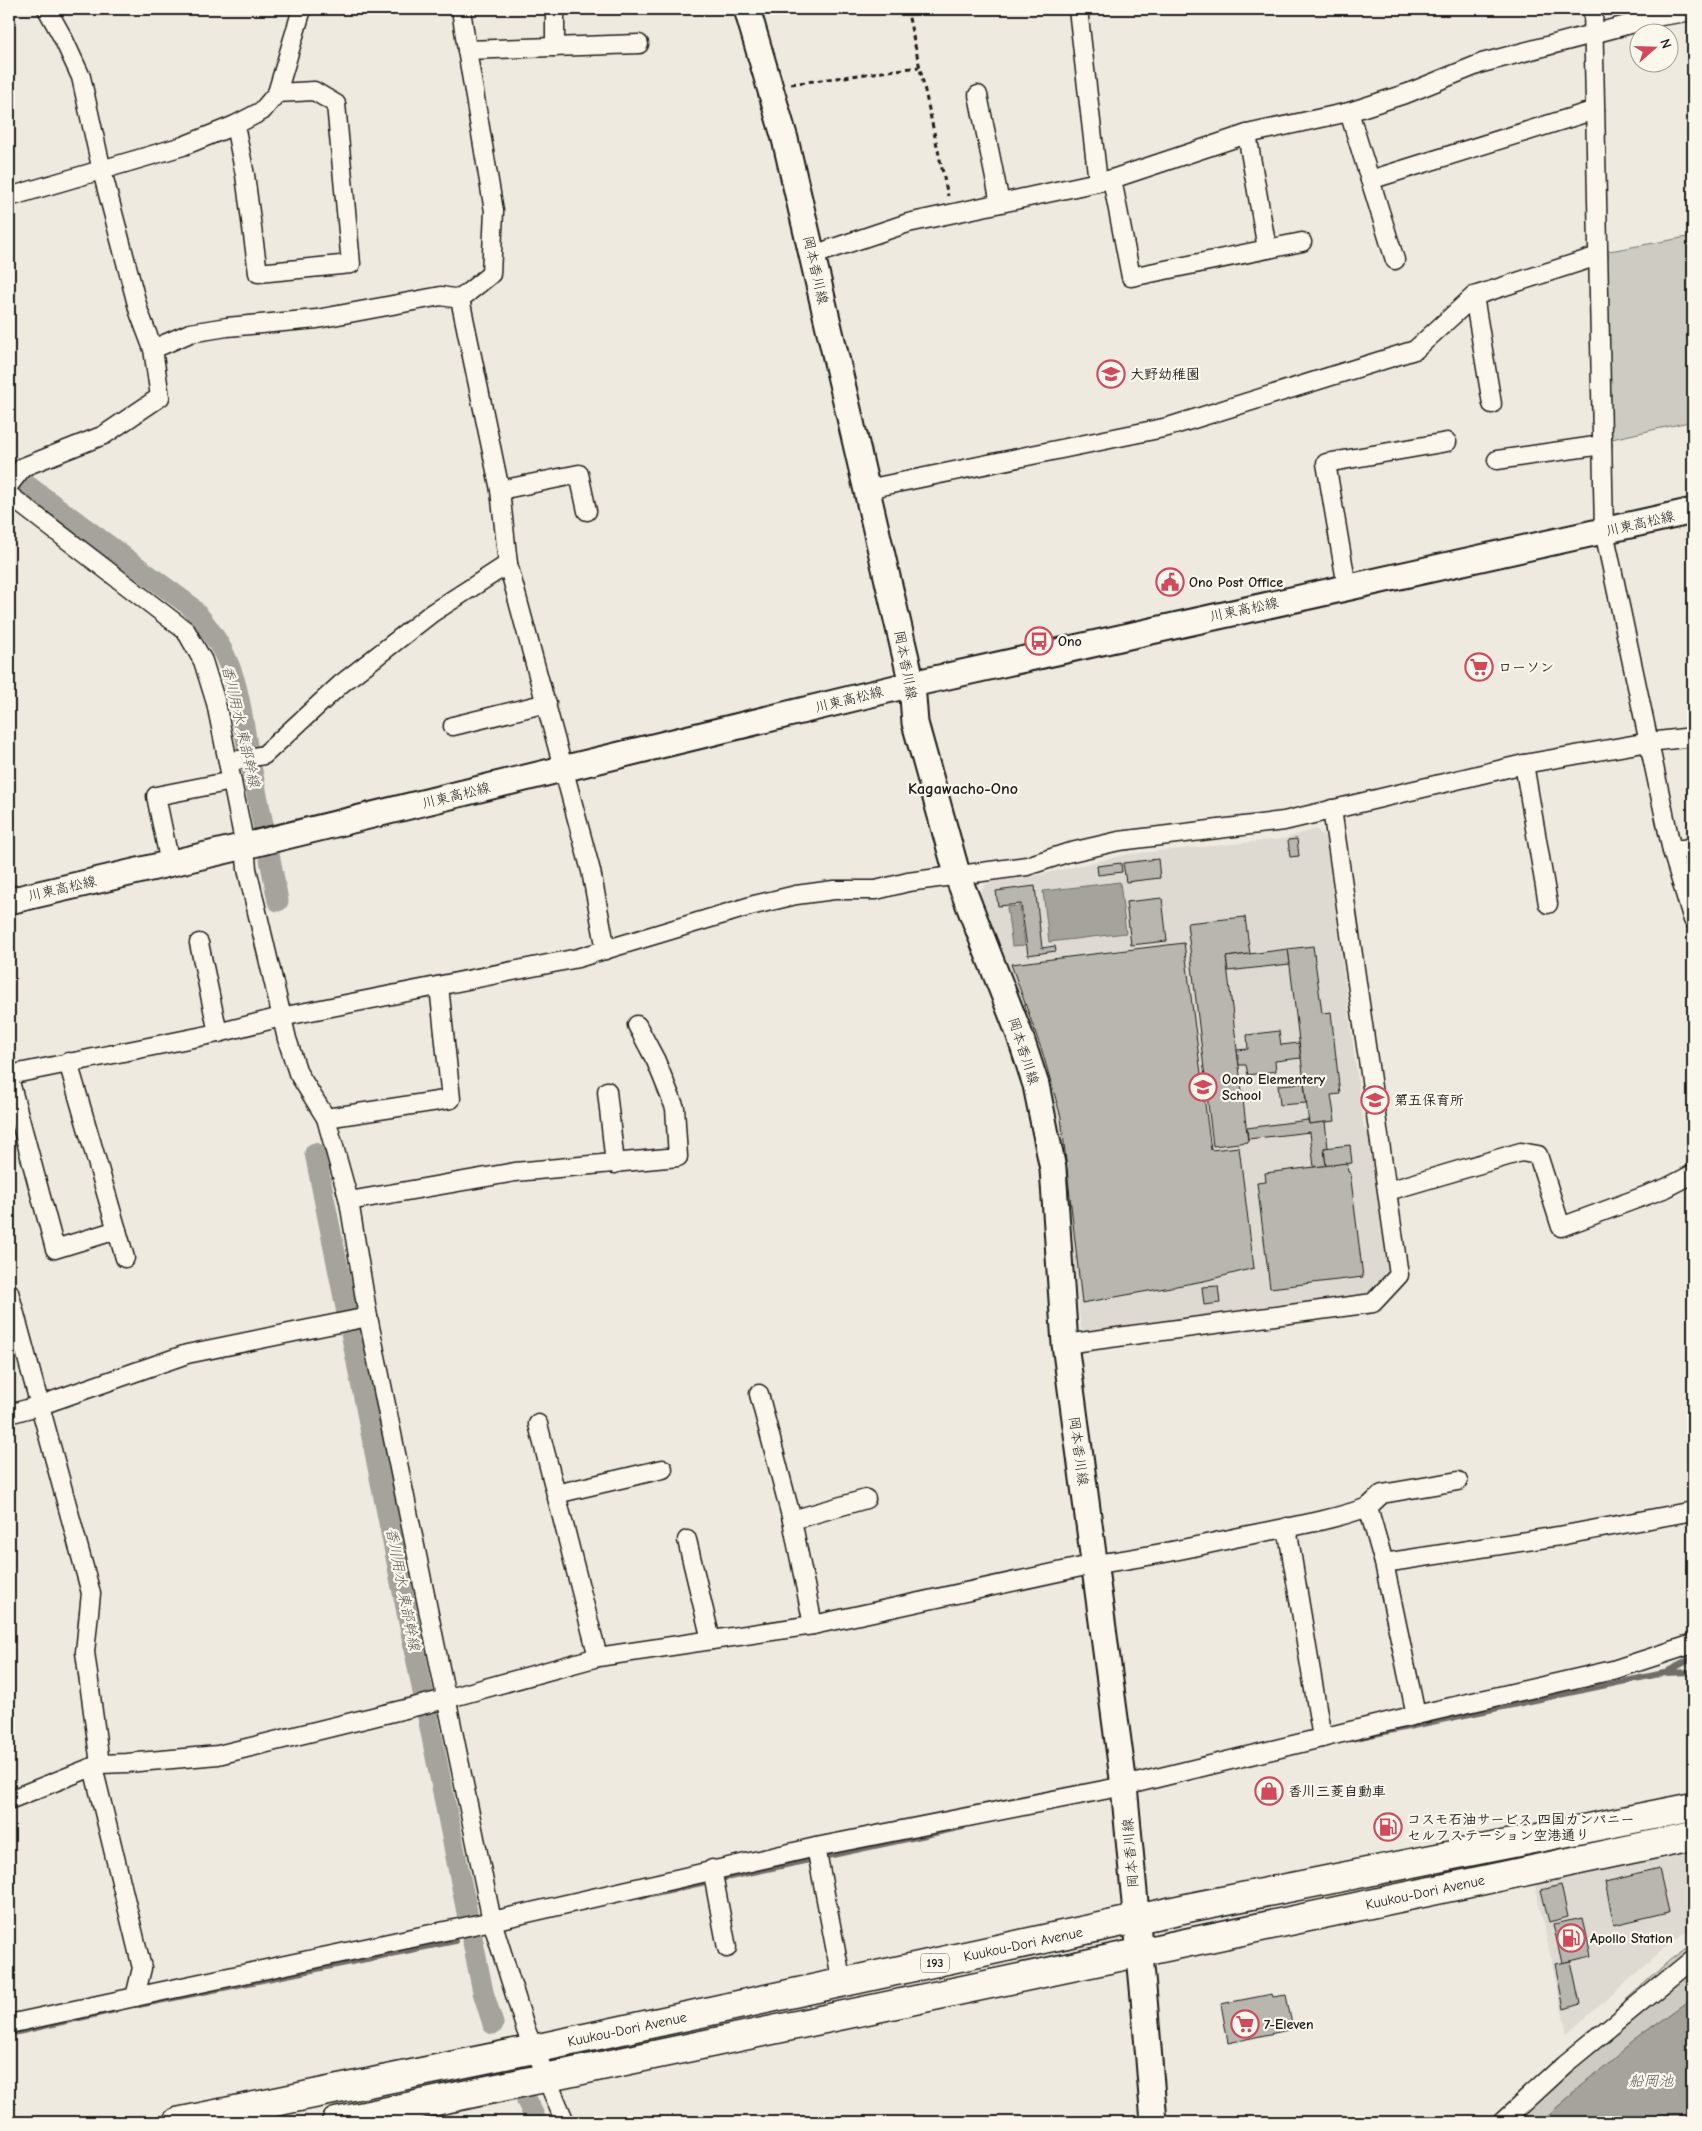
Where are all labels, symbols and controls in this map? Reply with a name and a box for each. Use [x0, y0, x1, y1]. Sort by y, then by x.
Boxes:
north arrow [1630, 22, 1680, 72]
text: N [1656, 37, 1675, 51]
street label: 岡本香川線 [799, 234, 832, 306]
school or university icon: 大野幼稚園 [1096, 359, 1126, 389]
place label: 大野幼稚園 [1130, 366, 1200, 383]
street label: 川東高松線 [1604, 507, 1676, 540]
public building icon: Ono Post Office [1155, 567, 1185, 597]
place label: Ono Post Office [1189, 574, 1283, 591]
street label: 川東高松線 [1208, 594, 1280, 625]
bus stop icon: Ono [1024, 626, 1054, 656]
street label: 岡本香川線 [890, 629, 921, 701]
place label: Ono [1058, 633, 1082, 650]
supermarket icon: ローソン [1464, 652, 1494, 682]
place label: ローソン [1498, 659, 1554, 676]
water label: 香川用水 東部幹線 [218, 663, 264, 790]
street label: 川東高松線 [813, 683, 885, 716]
street label: 川東高松線 [420, 779, 492, 812]
district label: Kagawacho-Ono [908, 780, 1018, 798]
street label: 川東高松線 [26, 872, 98, 905]
street label: 岡本香川線 [1005, 1015, 1042, 1087]
place label: Oono Elementery School [1222, 1071, 1326, 1104]
school or university icon: Oono Elementery School [1188, 1072, 1218, 1102]
school or university icon: 第五保育所 [1360, 1085, 1390, 1115]
place label: 第五保育所 [1394, 1092, 1464, 1109]
street label: 岡本香川線 [1065, 1415, 1092, 1487]
water label: 香川用水 東部幹線 [382, 1526, 424, 1653]
shop icon: 香川三菱自動車 [1254, 1776, 1284, 1806]
place label: 香川三菱自動車 [1288, 1783, 1386, 1800]
place label: コスモ石油サービス 四国カンパニー セルフステーション空港通り [1407, 1811, 1635, 1844]
fuel station icon: コスモ石油サービス 四国カンパニー セルフステーション空港通り [1373, 1812, 1403, 1842]
street label: 岡本香川線 [1119, 1817, 1142, 1889]
street label: Kuukou-Dori Avenue [1364, 1872, 1486, 1913]
fuel station icon: Apollo Station [1556, 1923, 1586, 1953]
street label: Kuukou-Dori Avenue [962, 1924, 1084, 1965]
place label: Apollo Station [1590, 1930, 1673, 1947]
road number: 193 [921, 1954, 949, 1972]
street label: Kuukou-Dori Avenue [566, 2009, 688, 2050]
supermarket icon: 7-Eleven [1230, 2009, 1260, 2039]
place label: 7-Eleven [1264, 2016, 1314, 2033]
water label: 船岡池 [1628, 2072, 1674, 2090]

